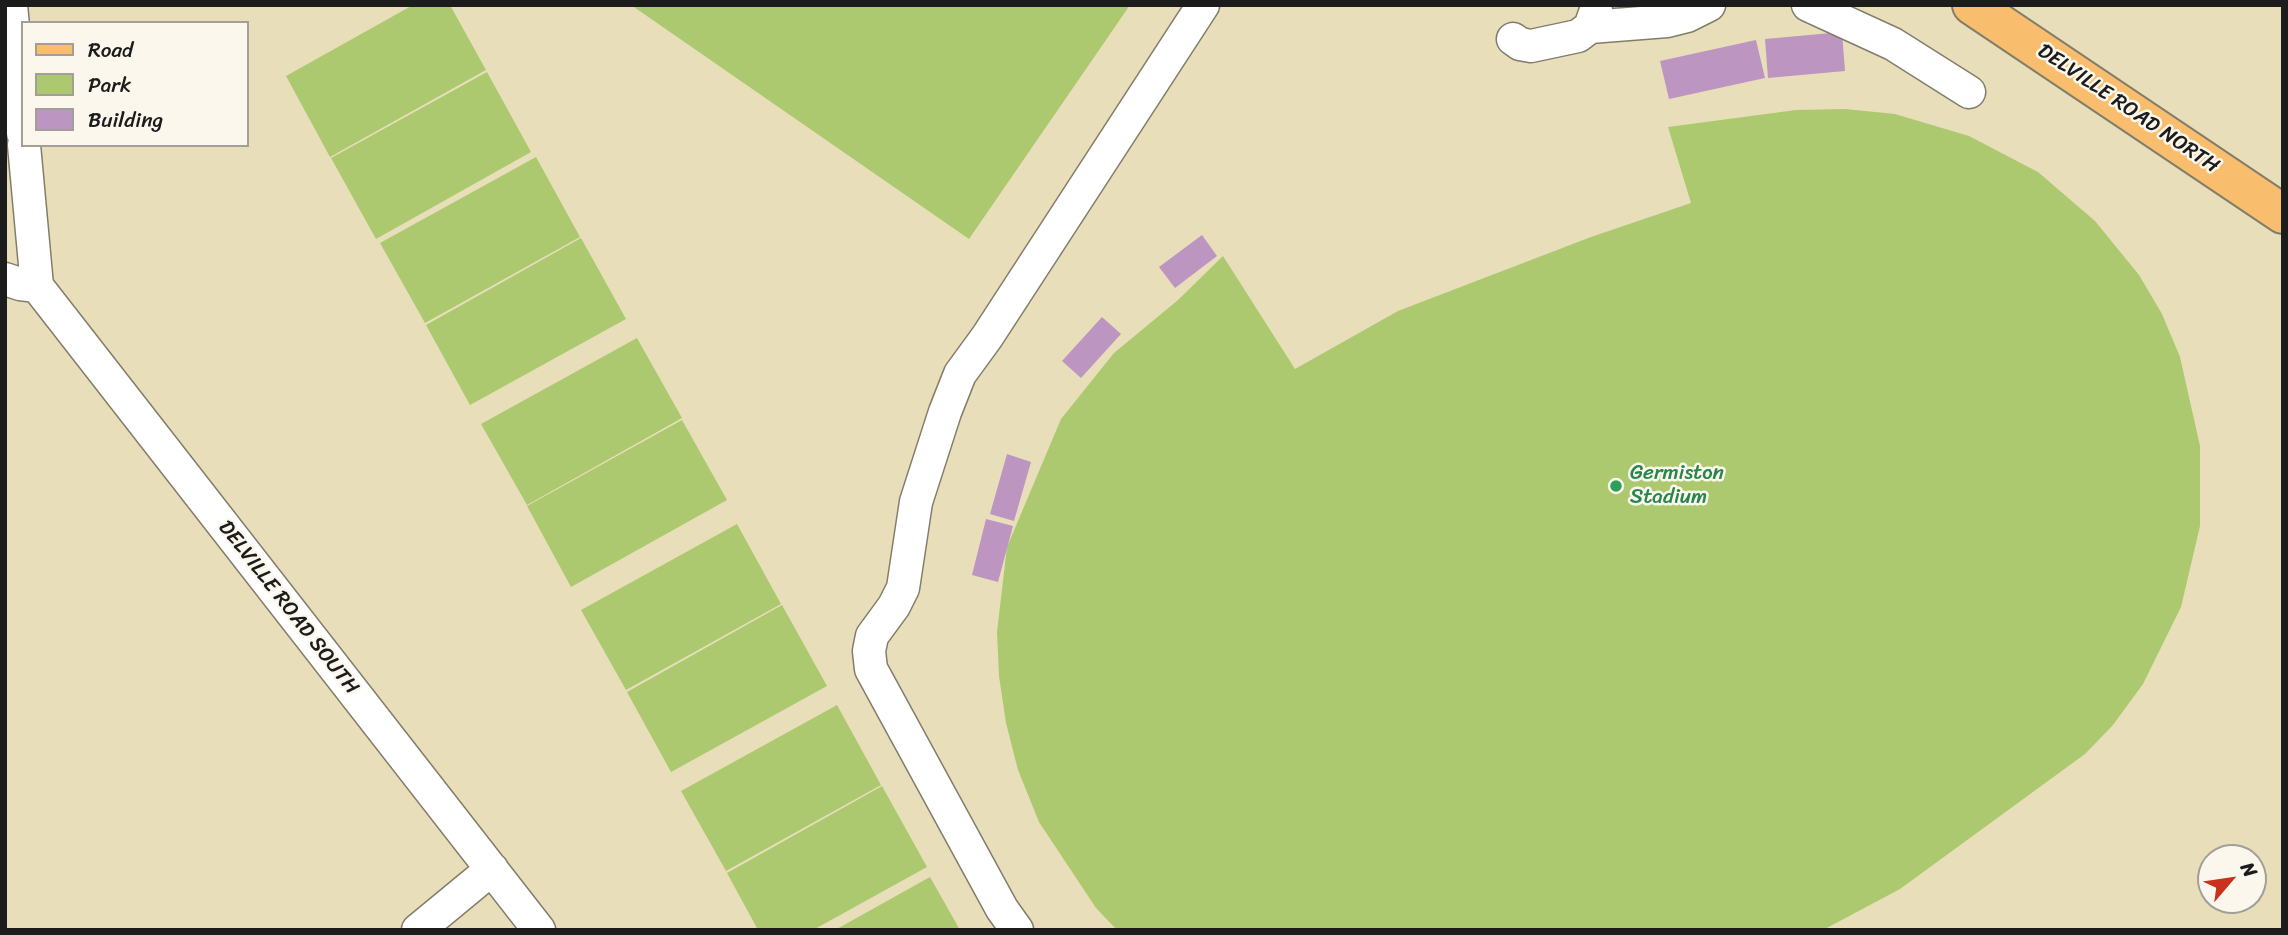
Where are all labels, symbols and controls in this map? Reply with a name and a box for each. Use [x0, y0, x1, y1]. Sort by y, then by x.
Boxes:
legend [21, 21, 248, 147]
text: Road [88, 31, 133, 69]
street label: DELVILLE ROAD NORTH [2032, 39, 2224, 179]
text: Park [88, 66, 131, 104]
text: Building [88, 101, 163, 139]
place label: Germiston Stadium [1630, 461, 1724, 511]
marker: Germiston Stadium [1608, 478, 1624, 494]
street label: DELVILLE ROAD SOUTH [212, 516, 364, 700]
north arrow [2197, 844, 2267, 914]
text: N [2231, 856, 2267, 883]

